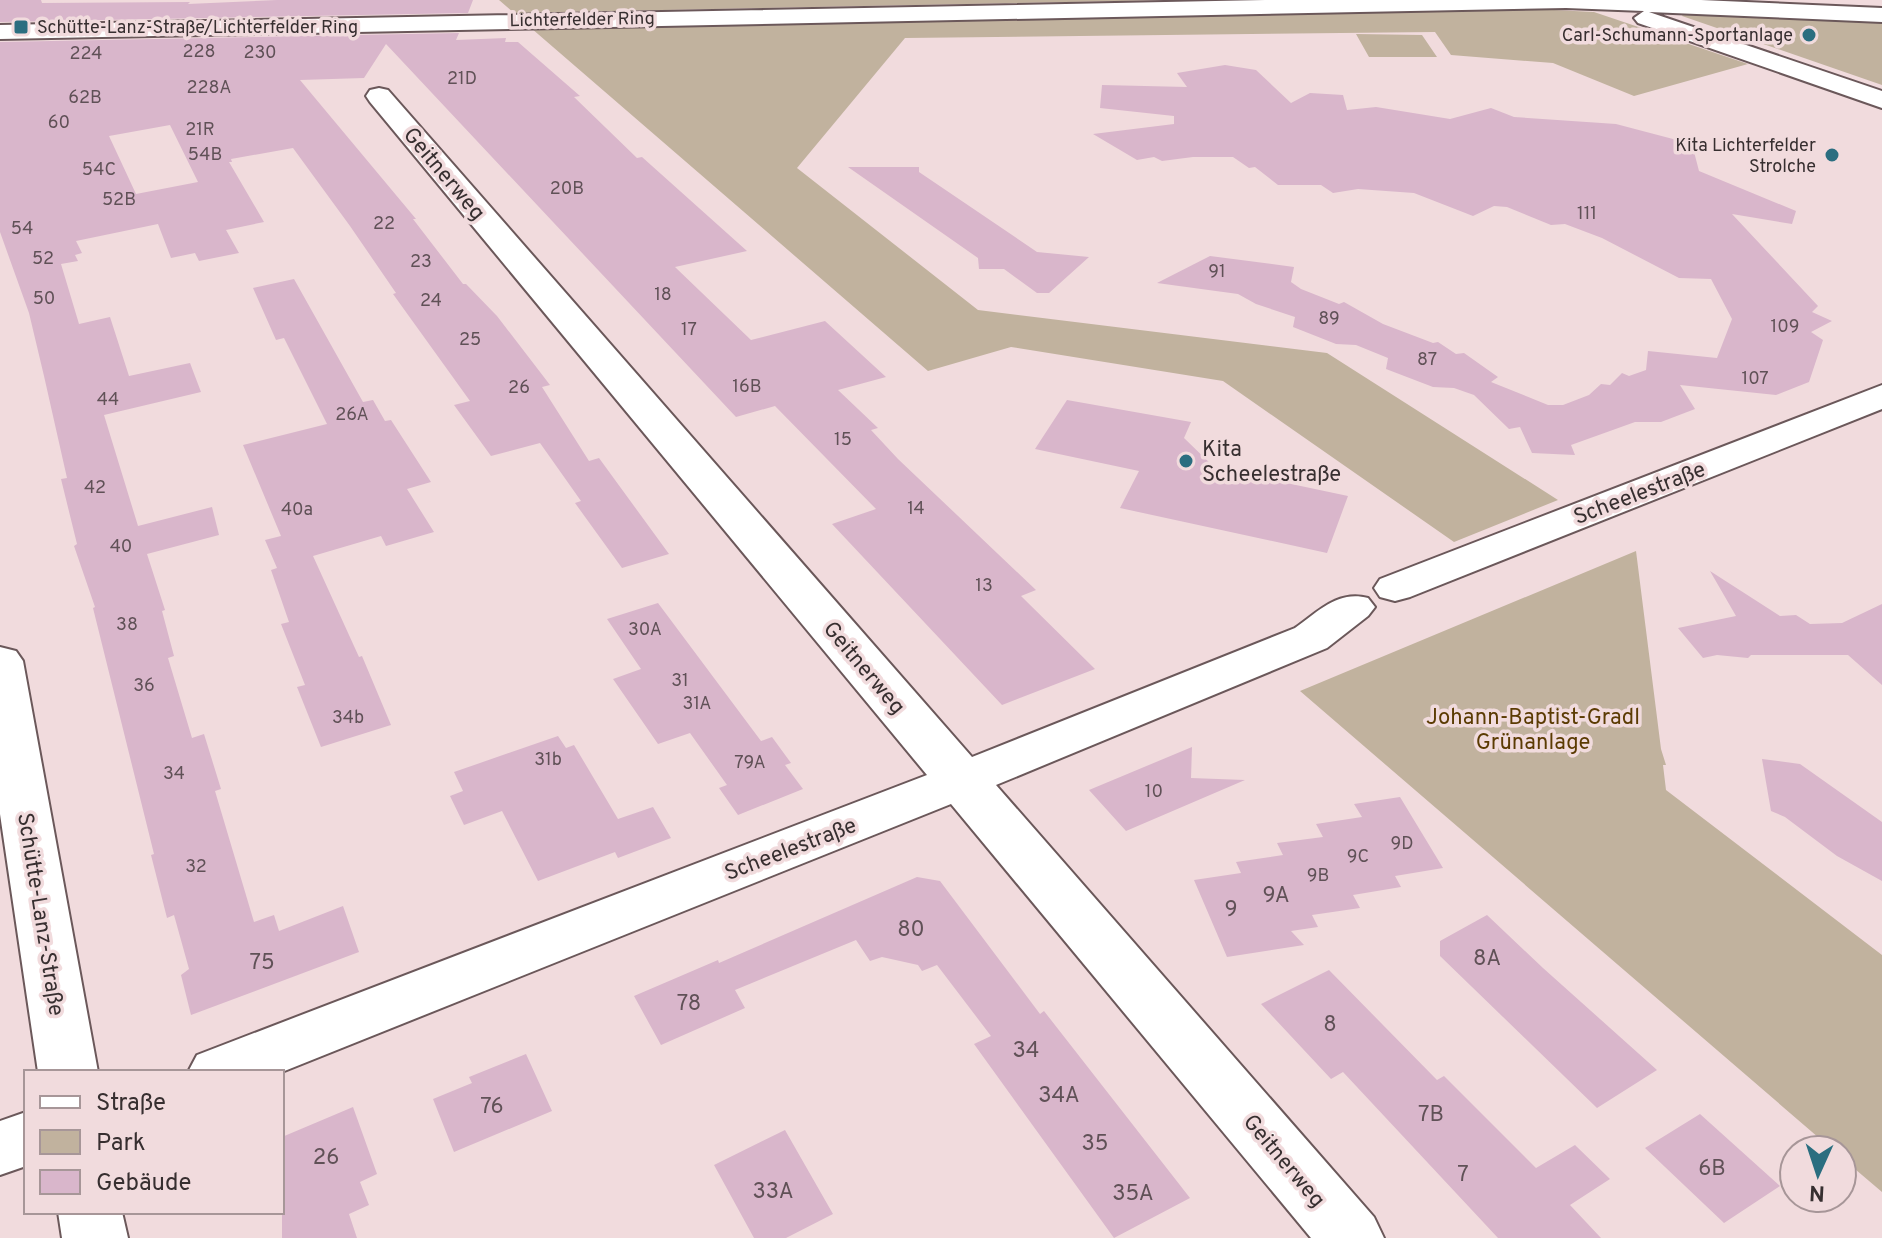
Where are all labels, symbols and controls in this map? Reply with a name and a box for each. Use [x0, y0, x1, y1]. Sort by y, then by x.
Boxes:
street label: Lichterfelder Ring [509, 8, 655, 33]
place label: Schütte-Lanz-Straße/Lichterfelder Ring [37, 17, 358, 40]
marker: Schütte-Lanz-Straße/Lichterfelder Ring [12, 18, 30, 36]
place label: Carl-Schumann-Sportanlage [1562, 25, 1793, 48]
marker: Carl-Schumann-Sportanlage [1800, 26, 1818, 44]
house number: 228 [182, 41, 216, 64]
house number: 230 [243, 42, 277, 65]
house number: 224 [69, 43, 103, 66]
house number: 21D [447, 68, 477, 91]
house number: 228A [186, 77, 232, 100]
house number: 62B [68, 87, 102, 110]
house number: 60 [48, 112, 70, 135]
house number: 21R [185, 119, 215, 142]
street label: Geitnerweg [396, 122, 490, 227]
place label: Kita Lichterfelder Strolche [1675, 135, 1816, 179]
house number: 54B [188, 144, 222, 167]
marker: Kita Lichterfelder Strolche [1823, 146, 1841, 164]
house number: 54C [82, 159, 116, 182]
house number: 20B [550, 178, 584, 201]
house number: 52B [102, 189, 136, 212]
house number: 111 [1577, 203, 1597, 226]
house number: 22 [373, 213, 395, 236]
house number: 54 [11, 218, 33, 241]
house number: 52 [32, 248, 54, 271]
house number: 23 [410, 251, 432, 274]
house number: 91 [1208, 261, 1226, 284]
house number: 18 [654, 284, 672, 307]
house number: 50 [33, 288, 55, 311]
house number: 24 [420, 290, 442, 313]
house number: 89 [1318, 308, 1340, 331]
house number: 109 [1770, 316, 1800, 339]
house number: 17 [681, 319, 697, 342]
house number: 25 [459, 329, 481, 352]
house number: 87 [1417, 349, 1437, 372]
house number: 107 [1741, 368, 1769, 391]
house number: 16B [732, 376, 762, 399]
house number: 26 [508, 377, 530, 400]
house number: 44 [97, 389, 119, 412]
house number: 26A [335, 404, 369, 427]
house number: 15 [834, 429, 852, 452]
place label: Kita Scheelestraße [1202, 437, 1341, 489]
marker: Kita Scheelestraße [1177, 452, 1195, 470]
street label: Scheelestraße [1570, 457, 1710, 532]
house number: 42 [84, 477, 106, 500]
house number: 14 [907, 498, 925, 521]
house number: 40a [281, 499, 313, 522]
house number: 40 [110, 536, 132, 559]
house number: 13 [975, 575, 993, 598]
house number: 38 [116, 614, 138, 637]
street label: Geitnerweg [816, 616, 910, 721]
house number: 30A [628, 619, 662, 642]
house number: 31 [671, 670, 689, 693]
house number: 36 [133, 675, 155, 698]
house number: 31A [682, 693, 712, 716]
park label: Johann-Baptist-Gradl Grünanlage [1426, 705, 1640, 757]
house number: 34b [332, 707, 364, 730]
house number: 31b [534, 749, 562, 772]
house number: 79A [734, 752, 766, 775]
house number: 34 [163, 763, 185, 786]
house number: 10 [1145, 781, 1163, 804]
street label: Schütte-Lanz-Straße [10, 811, 69, 1018]
street label: Scheelestraße [721, 813, 861, 888]
house number: 9D [1390, 833, 1414, 856]
house number: 9C [1347, 846, 1369, 869]
house number: 32 [185, 856, 207, 879]
house number: 9B [1307, 865, 1329, 888]
house number: 9A [1262, 883, 1290, 910]
house number: 9 [1224, 897, 1238, 924]
house number: 80 [897, 917, 925, 944]
house number: 8A [1473, 946, 1501, 973]
house number: 75 [249, 950, 275, 977]
house number: 78 [677, 991, 701, 1018]
house number: 8 [1323, 1012, 1337, 1039]
house number: 34 [1013, 1038, 1039, 1065]
legend [24, 1070, 284, 1214]
house number: 34A [1038, 1083, 1080, 1110]
text: Straße [96, 1089, 166, 1119]
house number: 76 [480, 1094, 504, 1121]
house number: 7B [1418, 1102, 1444, 1129]
street label: Geitnerweg [1236, 1109, 1330, 1214]
text: Park [96, 1129, 146, 1159]
house number: 35 [1082, 1131, 1108, 1158]
north arrow [1778, 1134, 1858, 1214]
house number: 26 [313, 1145, 339, 1172]
house number: 6B [1698, 1156, 1726, 1183]
house number: 7 [1457, 1162, 1469, 1189]
text: Gebäude [96, 1169, 191, 1199]
text: N [1808, 1178, 1826, 1205]
house number: 33A [752, 1179, 794, 1206]
house number: 35A [1112, 1181, 1154, 1208]

